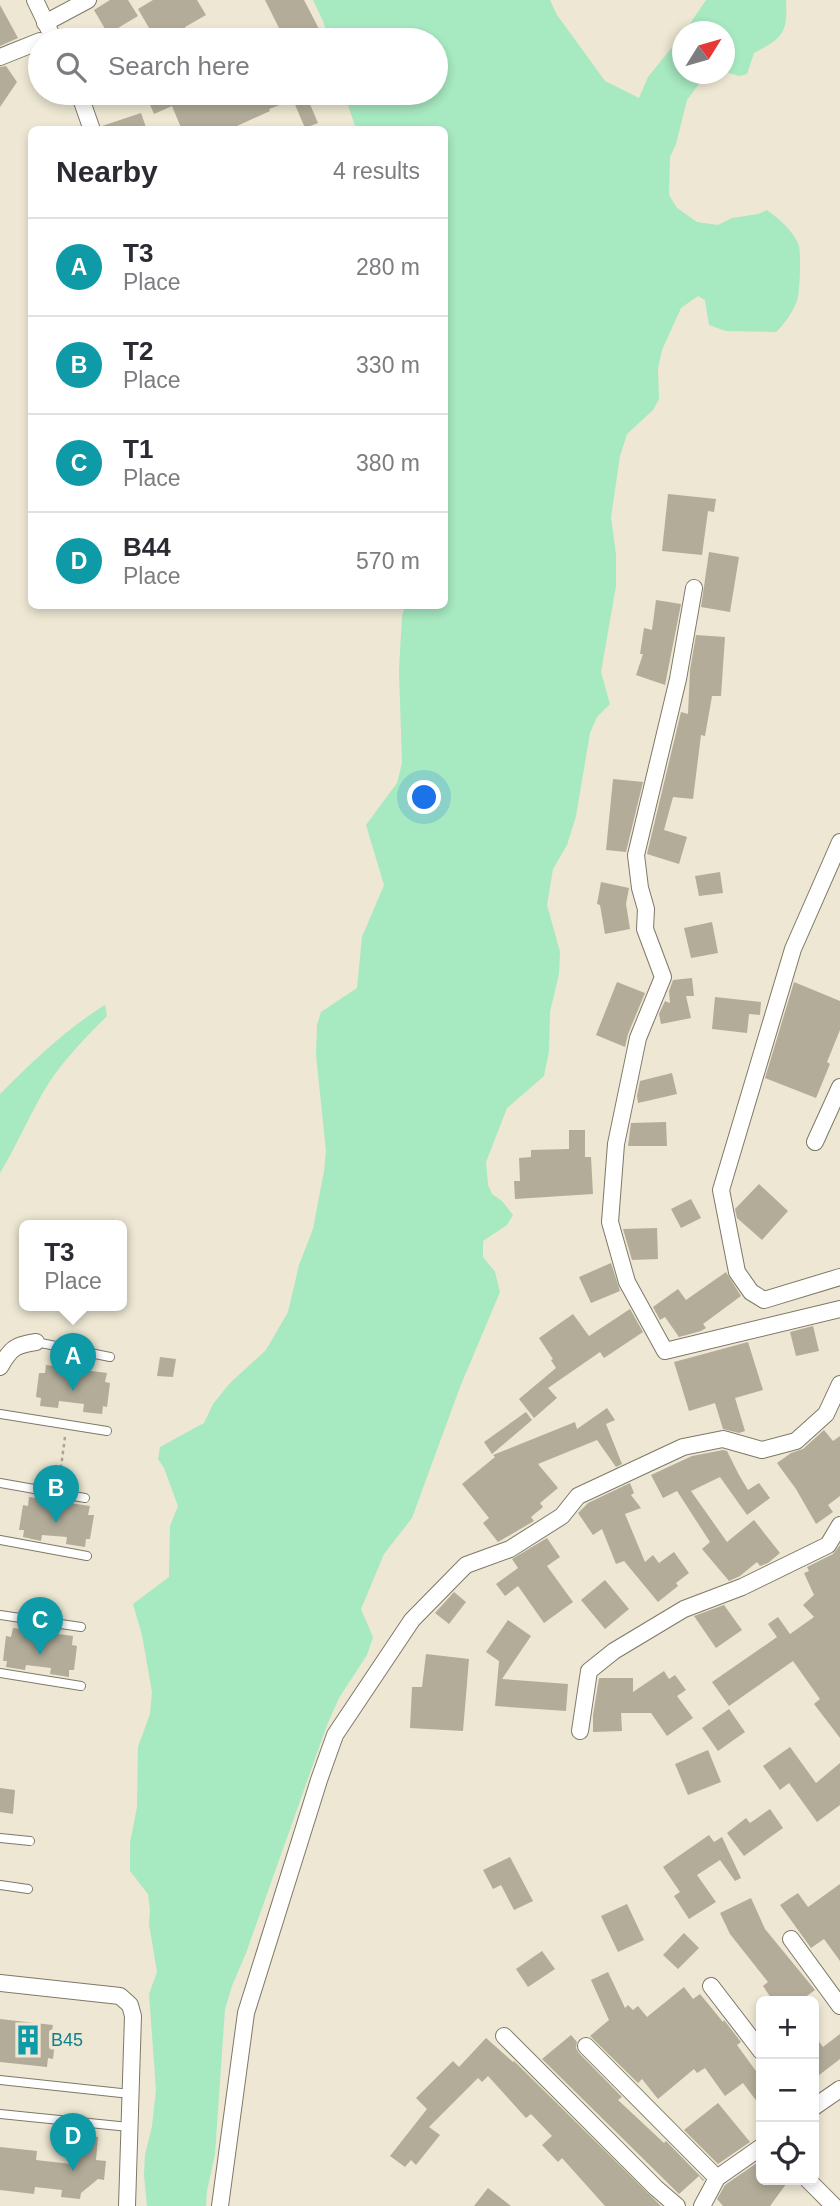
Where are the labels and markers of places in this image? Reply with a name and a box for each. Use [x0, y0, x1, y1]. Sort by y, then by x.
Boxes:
pin: A [50, 1333, 96, 1391]
pin: B [33, 1465, 79, 1523]
pin: C [17, 1597, 63, 1655]
building icon: B45 [11, 2023, 45, 2057]
place label: B45 [51, 2030, 83, 2050]
pin: D [50, 2113, 96, 2171]

